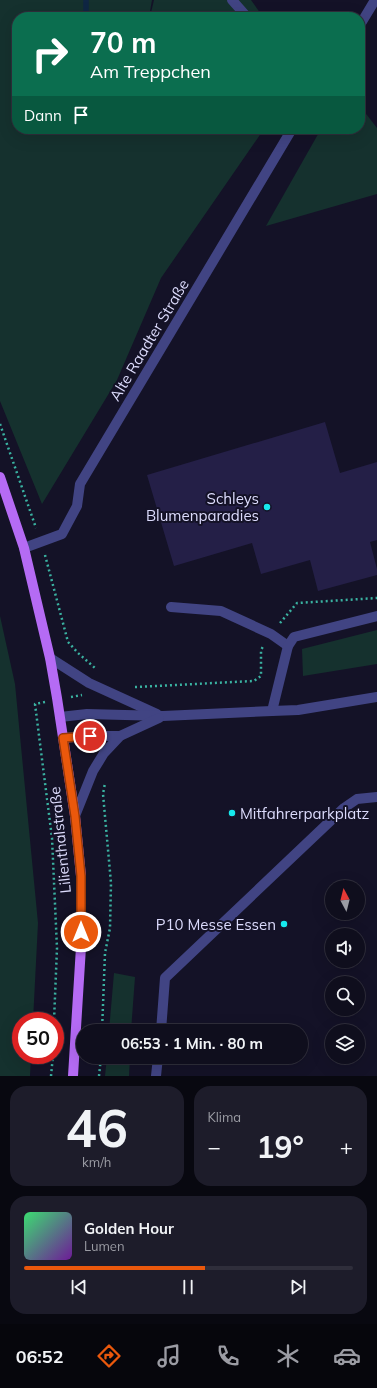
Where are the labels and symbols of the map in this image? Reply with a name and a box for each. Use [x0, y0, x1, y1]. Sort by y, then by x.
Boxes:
street label: Alte Raadter Straße [105, 276, 193, 404]
place label: Schleys Blumenparadies [146, 489, 259, 525]
marker: Schleys Blumenparadies [262, 502, 272, 512]
pin [73, 719, 107, 753]
street label: Lilienthalstraße [45, 786, 75, 894]
place label: Mitfahrerparkplatz [240, 804, 369, 823]
marker: Mitfahrerparkplatz [227, 808, 237, 818]
north arrow [325, 880, 365, 920]
position arrow [60, 911, 102, 953]
place label: P10 Messe Essen [156, 915, 276, 934]
marker: P10 Messe Essen [279, 919, 289, 929]
speed limit sign: 50 [12, 1012, 64, 1064]

